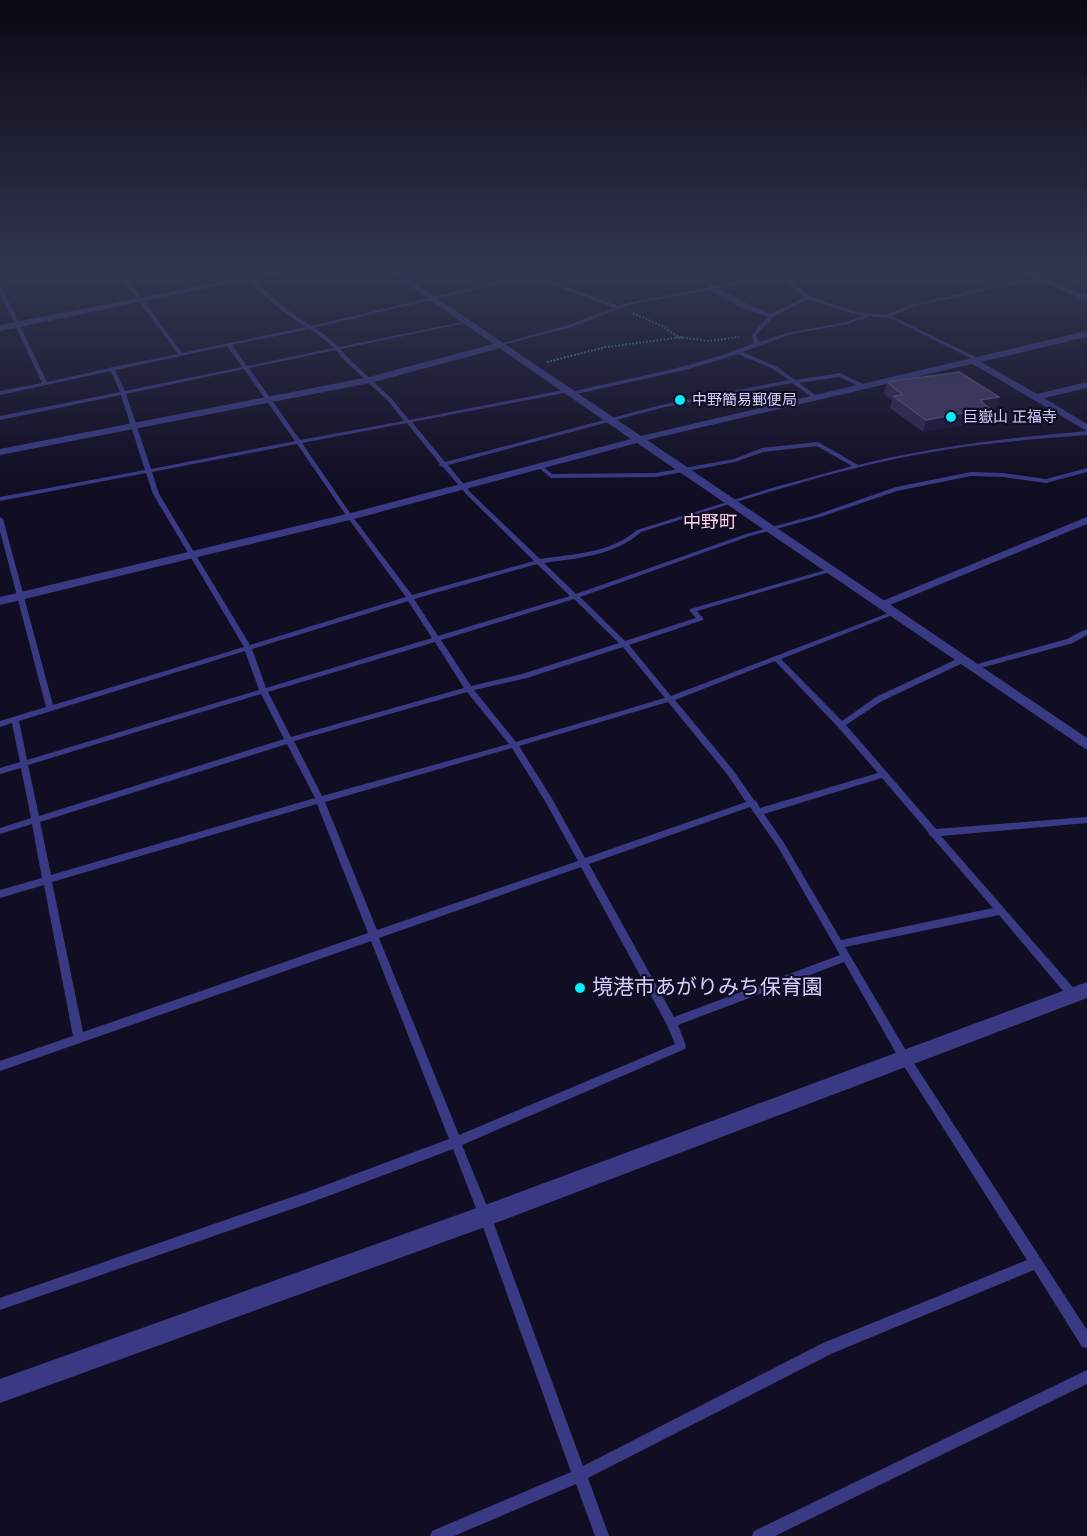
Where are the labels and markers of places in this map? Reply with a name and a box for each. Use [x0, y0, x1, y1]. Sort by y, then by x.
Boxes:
place label: 中野簡易郵便局 [692, 391, 797, 409]
marker: 中野簡易郵便局 [673, 393, 687, 407]
place label: 巨嶽山 正福寺 [963, 408, 1057, 426]
marker: 巨嶽山 正福寺 [944, 410, 958, 424]
place label: 境港市あがりみち保育園 [592, 975, 823, 1001]
marker: 境港市あがりみち保育園 [573, 981, 587, 995]

